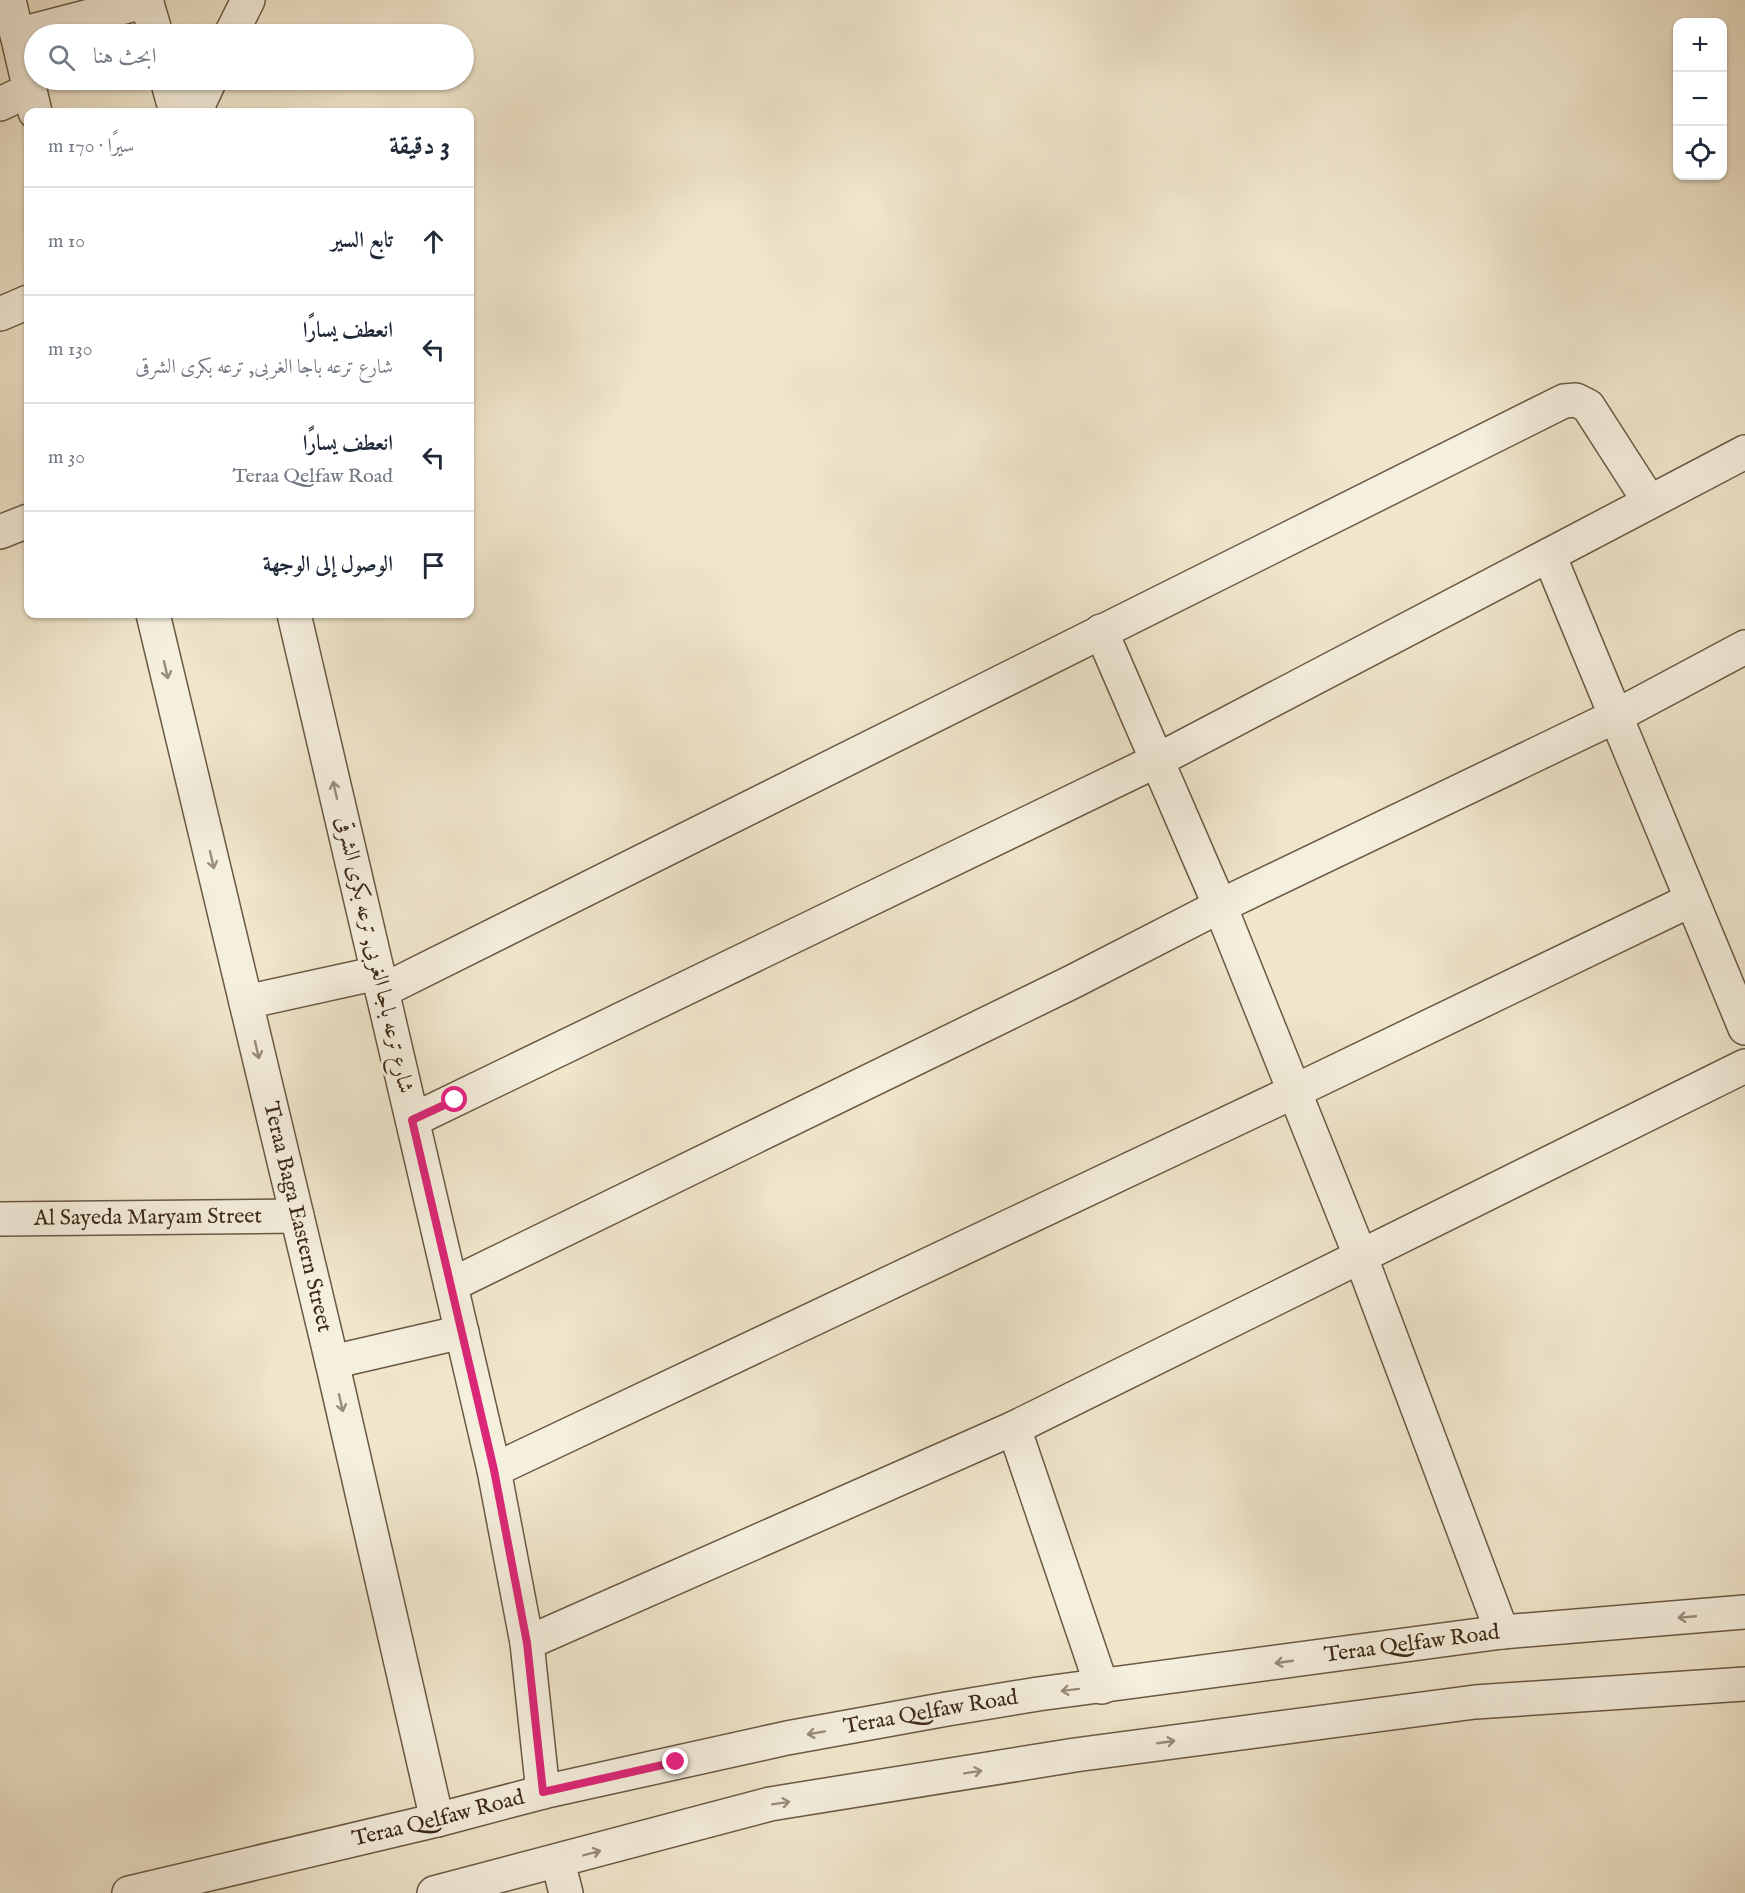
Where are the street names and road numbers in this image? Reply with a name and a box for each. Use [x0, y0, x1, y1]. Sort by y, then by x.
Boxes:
street label: شارع ترعه باجا الغربى, ترعه بكرى الشرقى [326, 814, 420, 1097]
street label: Teraa Baga Eastern Street [256, 1099, 338, 1335]
street label: Al Sayeda Maryam Street [33, 1202, 263, 1233]
street label: Teraa Qelfaw Road [1322, 1618, 1501, 1670]
street label: Teraa Qelfaw Road [841, 1683, 1020, 1741]
street label: Teraa Qelfaw Road [349, 1783, 528, 1854]

